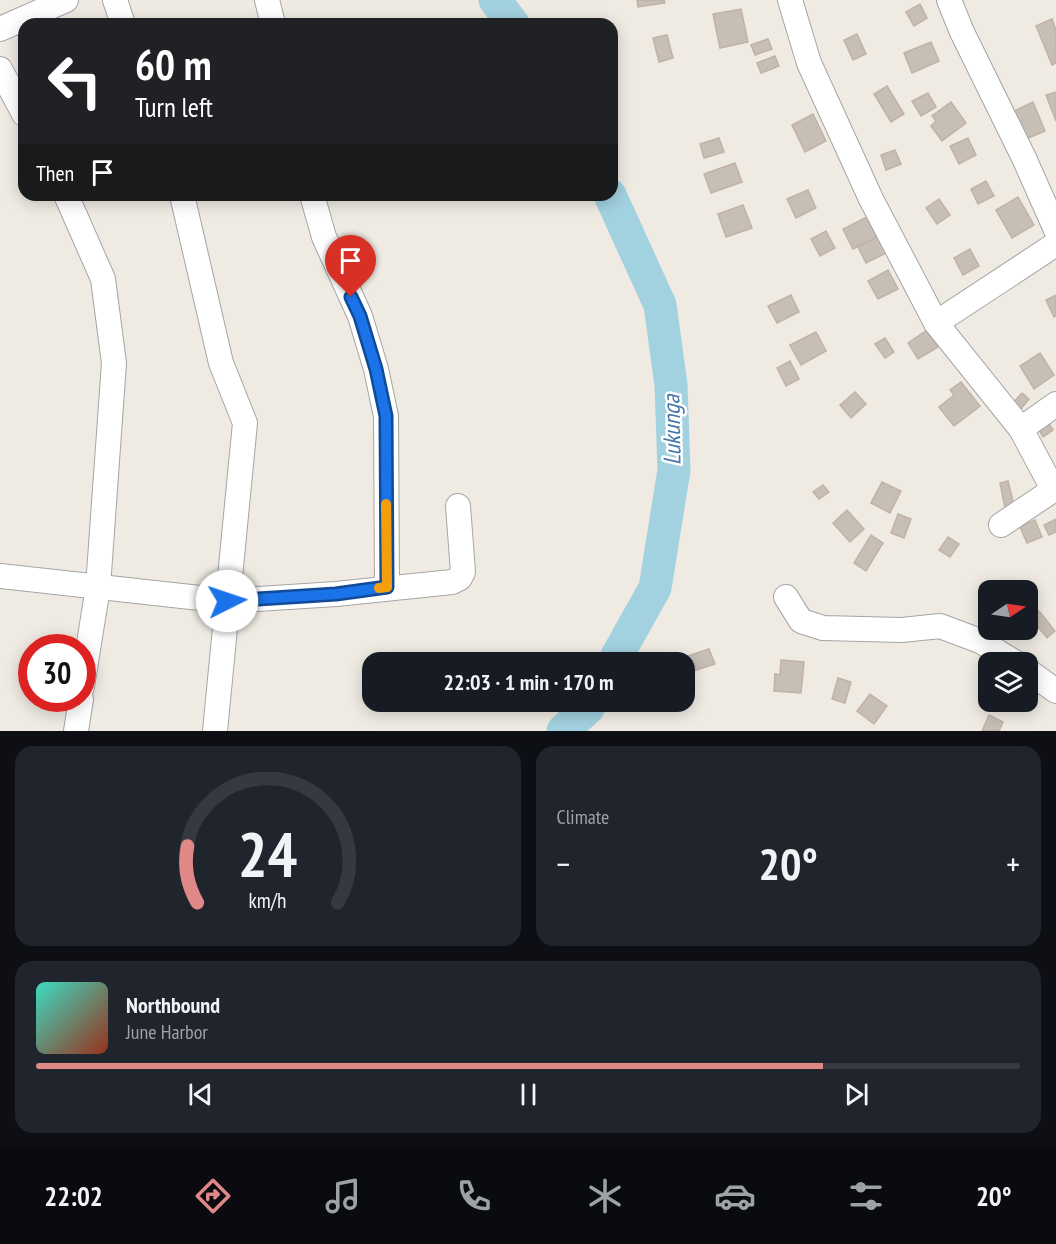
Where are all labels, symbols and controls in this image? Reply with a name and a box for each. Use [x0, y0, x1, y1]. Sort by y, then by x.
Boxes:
text: 60 m [135, 37, 212, 92]
icon: left [36, 42, 114, 120]
text: Turn left [135, 90, 213, 124]
icon: arrive [86, 156, 119, 189]
text: Then [36, 159, 74, 187]
pin [325, 235, 376, 297]
icon: arrive [334, 244, 367, 277]
water label: Lukunga [655, 393, 688, 465]
position arrow [195, 569, 259, 633]
north arrow [978, 580, 1038, 640]
map controls [978, 580, 1038, 712]
speed limit sign: 30 [18, 634, 96, 712]
button: layers [978, 652, 1038, 712]
text: 22:03 · 1 min · 170 m [443, 668, 614, 696]
text: Climate [557, 804, 609, 830]
text: 24 [238, 813, 298, 894]
text: 20° [759, 834, 818, 892]
text: − [557, 842, 570, 885]
text: + [1006, 842, 1020, 885]
text: km/h [249, 886, 287, 914]
text: Northbound [126, 991, 220, 1019]
text: June Harbor [126, 1019, 208, 1045]
icon: previous [184, 1078, 217, 1111]
icon: pause [512, 1078, 545, 1111]
icon: next [840, 1078, 873, 1111]
icon: directions [192, 1175, 234, 1217]
icon: music [322, 1175, 364, 1217]
icon: phone [453, 1175, 495, 1217]
icon: climate [584, 1175, 626, 1217]
icon: car [714, 1175, 756, 1217]
icon: filters [845, 1175, 887, 1217]
text: 22:02 [44, 1179, 103, 1213]
text: 20° [976, 1179, 1012, 1213]

